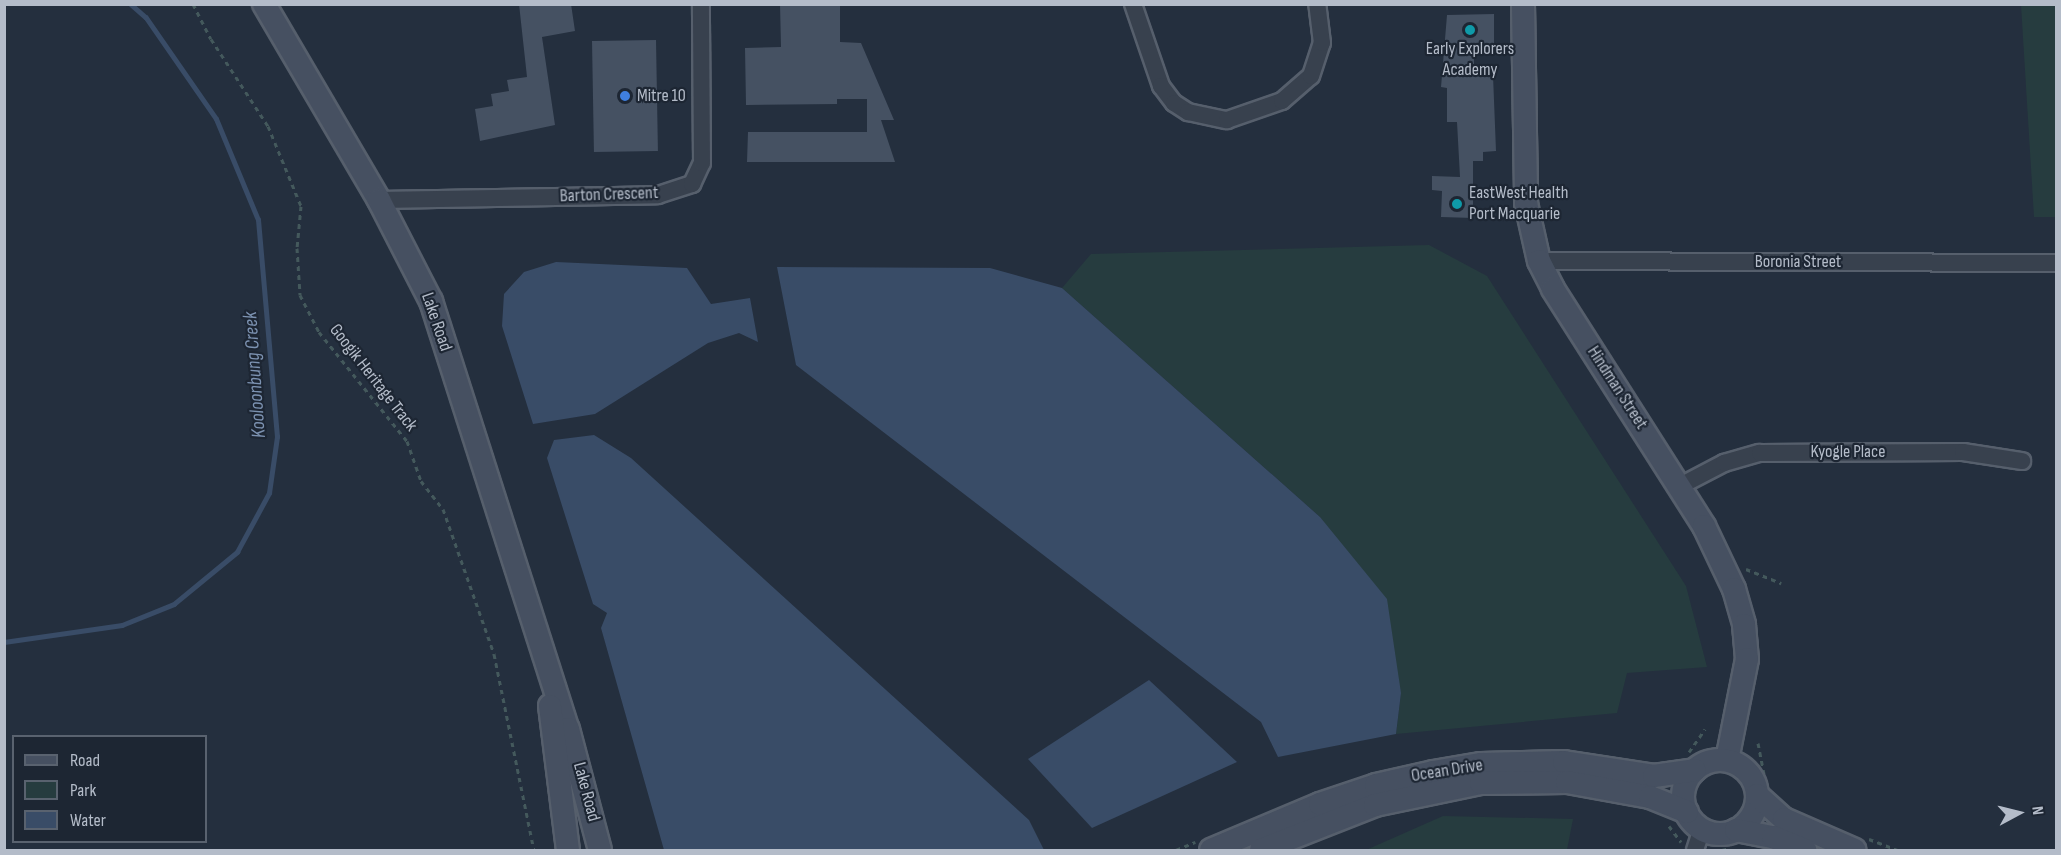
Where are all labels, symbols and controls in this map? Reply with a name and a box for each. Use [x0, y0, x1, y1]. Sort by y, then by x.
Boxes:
marker: Early Explorers Academy [1463, 23, 1477, 37]
place label: Early Explorers Academy [1426, 39, 1514, 82]
place label: Mitre 10 [637, 85, 686, 107]
marker: Mitre 10 [618, 89, 632, 103]
street label: Barton Crescent [559, 182, 659, 208]
place label: EastWest Health Port Macquarie [1469, 183, 1568, 226]
marker: EastWest Health Port Macquarie [1450, 197, 1464, 211]
street label: Boronia Street [1755, 251, 1841, 273]
street label: Lake Road [416, 290, 456, 354]
water label: Kooloonbung Creek [239, 311, 271, 439]
street label: Googik Heritage Track [324, 320, 422, 436]
street label: Hindman Street [1582, 342, 1652, 434]
street label: Kyogle Place [1811, 441, 1885, 463]
legend [12, 735, 207, 843]
text: Road [70, 750, 100, 771]
street label: Ocean Drive [1410, 755, 1484, 787]
street label: Lake Road [568, 760, 604, 824]
text: Park [70, 780, 96, 801]
north arrow [1989, 783, 2049, 843]
text: N [2027, 805, 2047, 816]
text: Water [70, 810, 106, 831]

